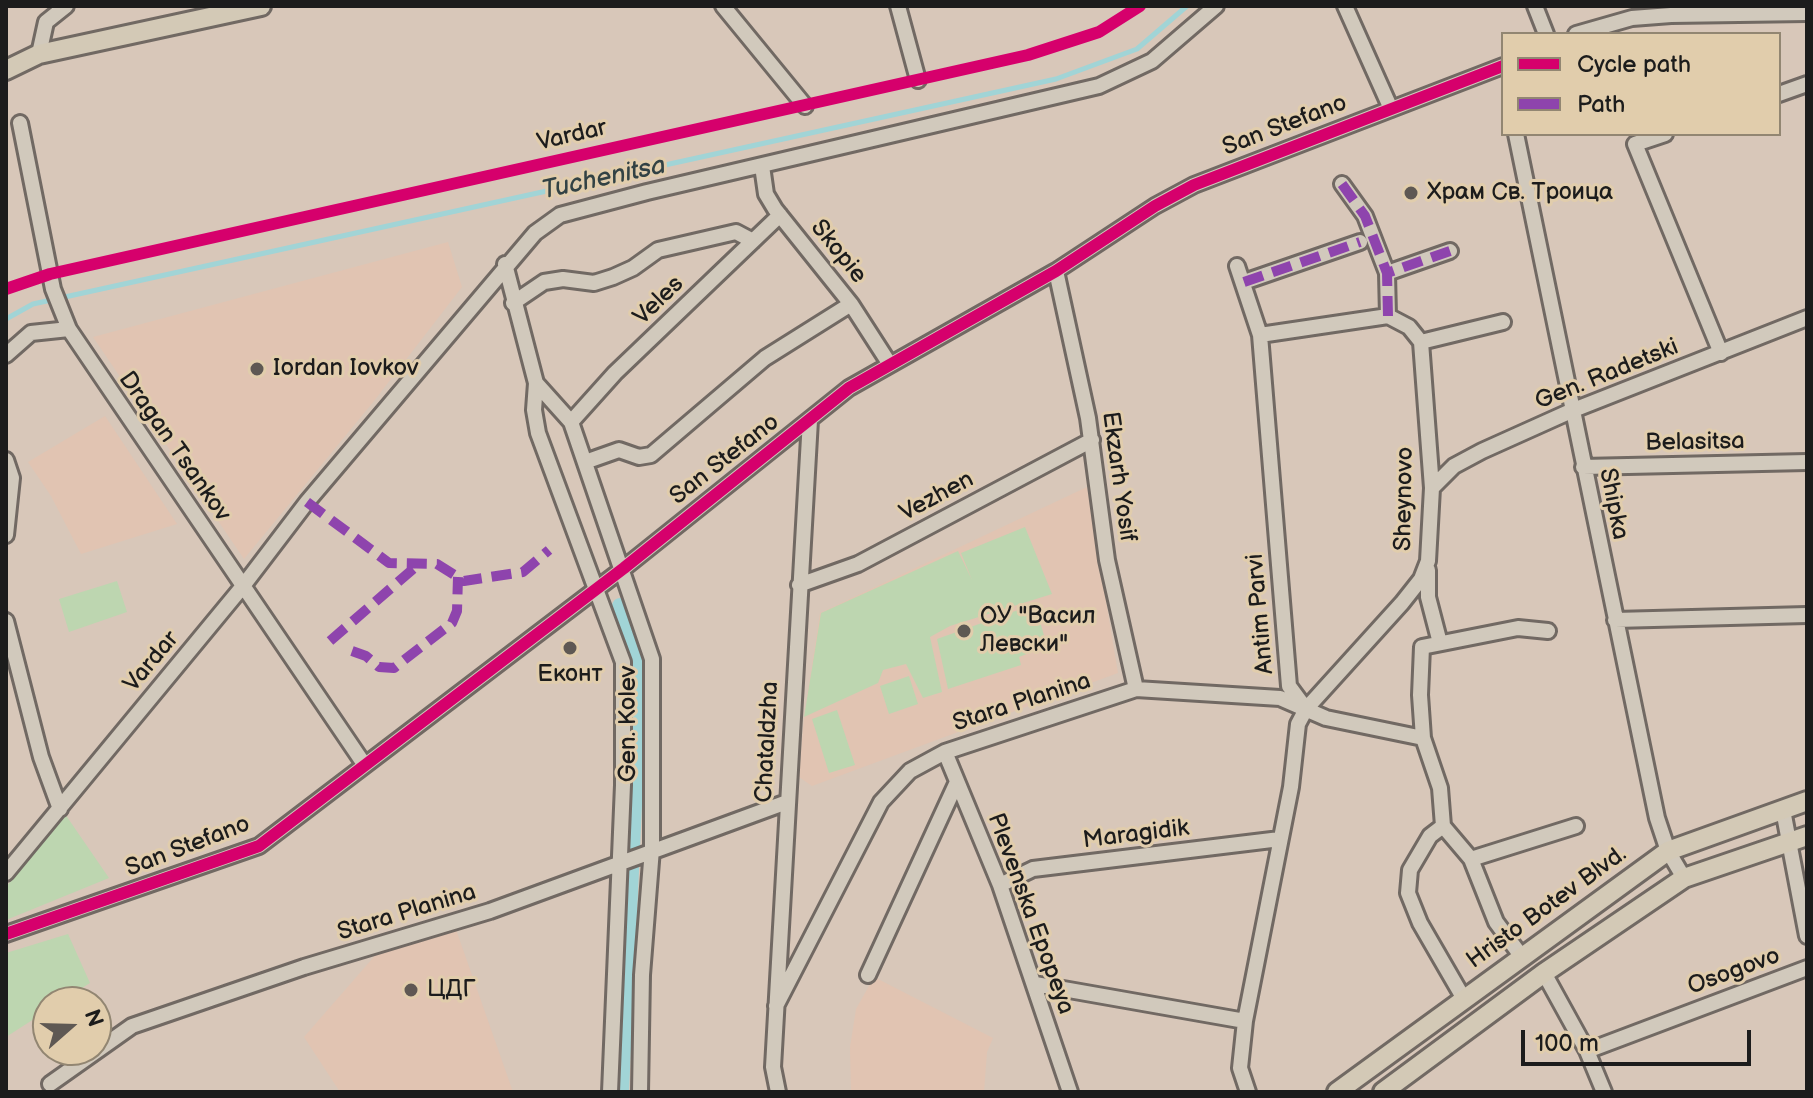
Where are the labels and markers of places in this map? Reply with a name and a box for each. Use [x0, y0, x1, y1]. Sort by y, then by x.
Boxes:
place label: Храм Св. Троица [1427, 179, 1613, 207]
marker: Храм Св. Троица [1402, 184, 1420, 202]
place label: Iordan Iovkov [273, 355, 418, 383]
marker: Iordan Iovkov [248, 360, 266, 378]
place label: ОУ "Васил Левски" [980, 603, 1096, 659]
marker: ОУ "Васил Левски" [955, 622, 973, 640]
marker: Еконт [561, 639, 579, 657]
place label: Еконт [537, 661, 603, 689]
place label: ЦДГ [427, 976, 476, 1004]
marker: ЦДГ [402, 981, 420, 999]

